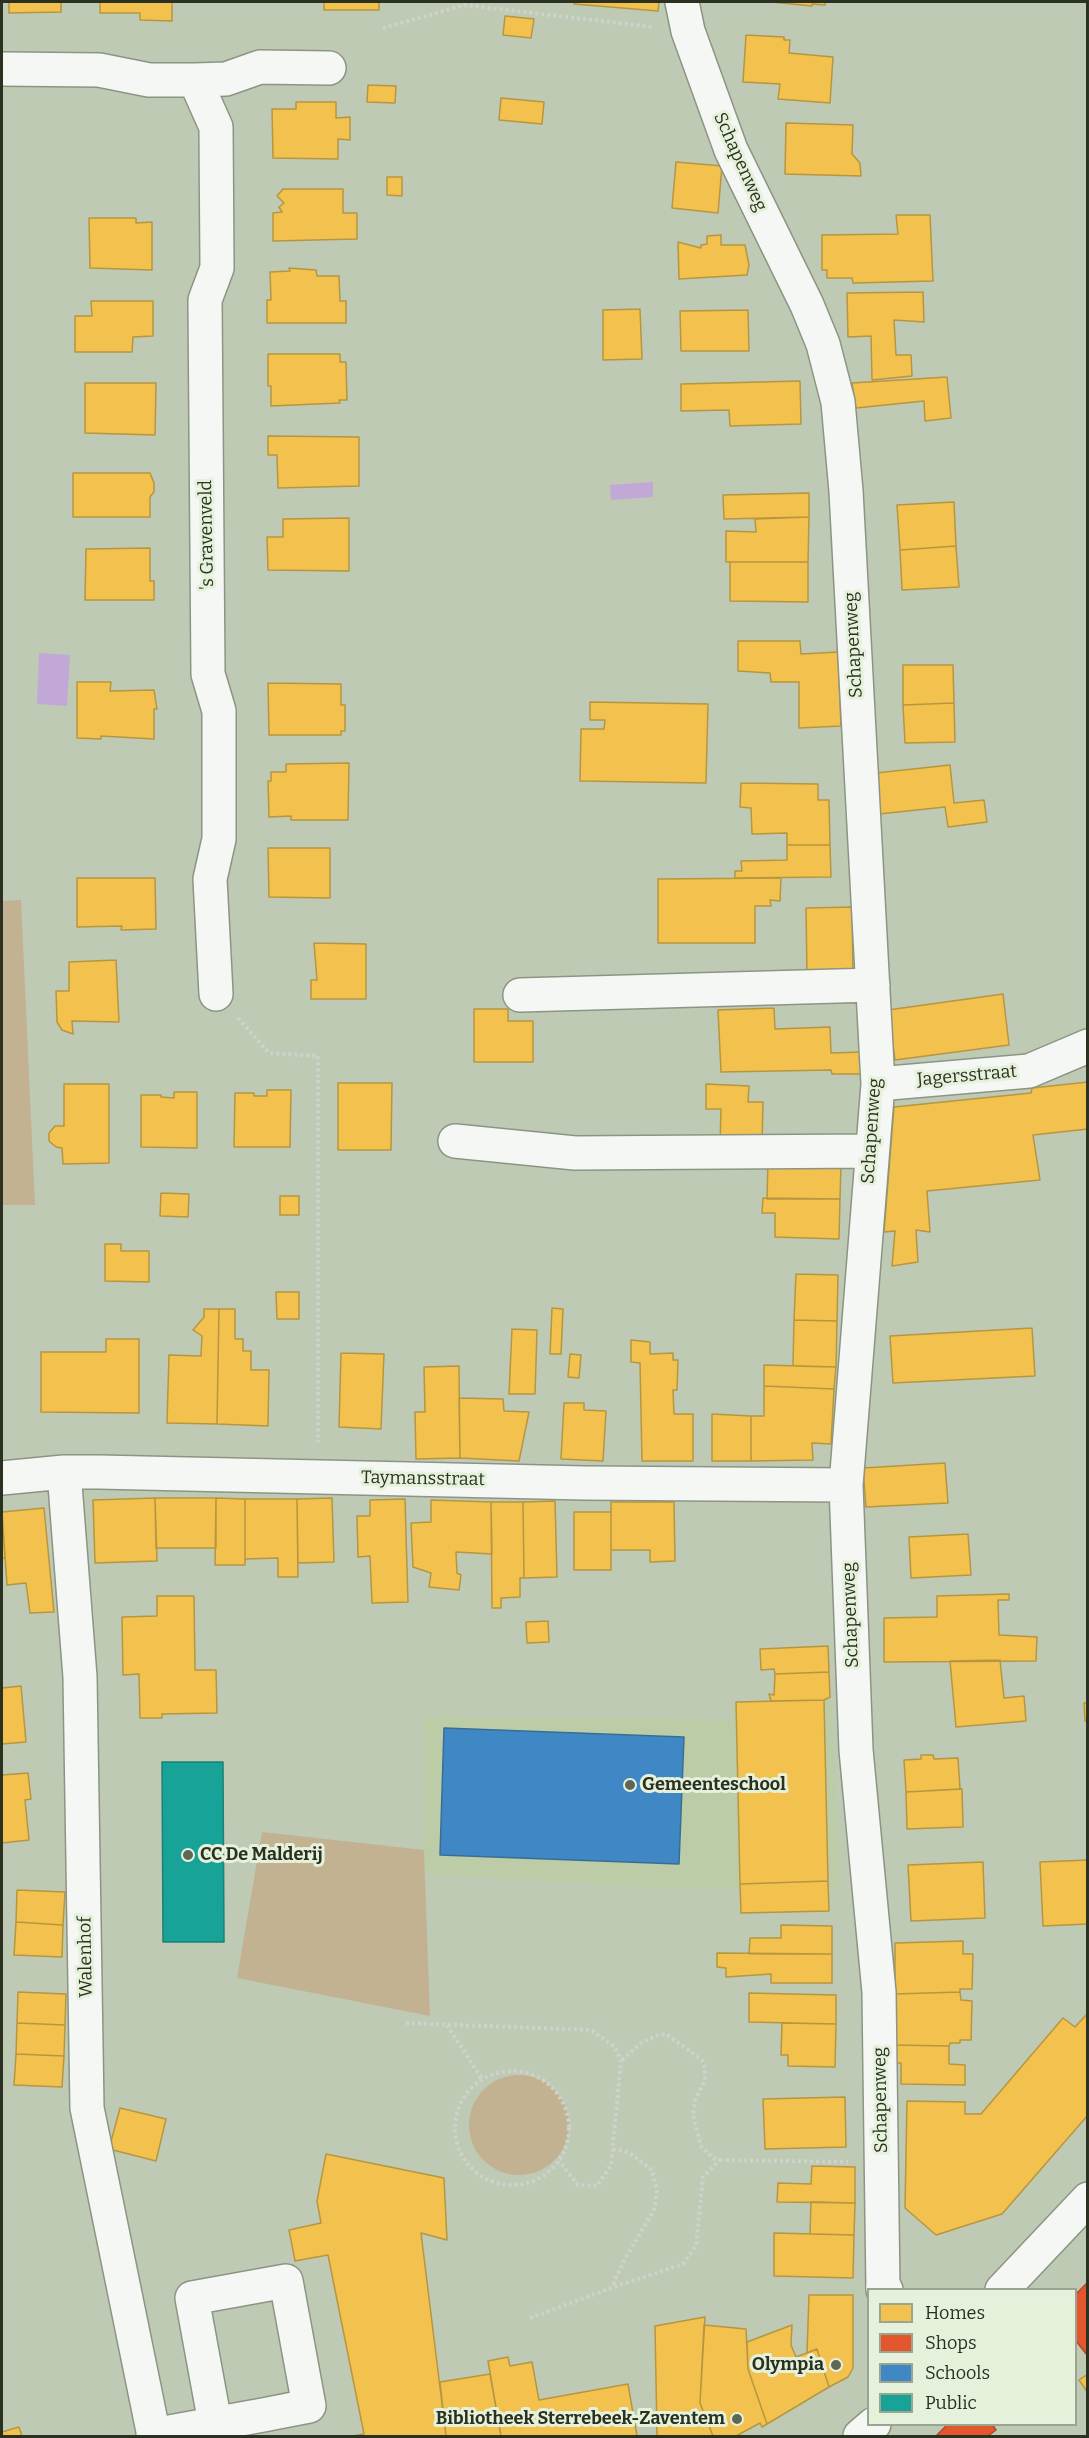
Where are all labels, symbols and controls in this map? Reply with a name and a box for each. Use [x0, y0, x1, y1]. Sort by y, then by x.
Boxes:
street label: Schapenweg [709, 109, 771, 215]
street label: 's Gravenveld [195, 480, 219, 590]
street label: Schapenweg [840, 592, 868, 698]
street label: Jagersstraat [916, 1061, 1018, 1091]
street label: Schapenweg [858, 1077, 886, 1185]
street label: Taymansstraat [361, 1467, 485, 1491]
street label: Schapenweg [838, 1562, 864, 1668]
place label: Gemeenteschool [642, 1774, 786, 1796]
marker: Gemeenteschool [623, 1778, 637, 1792]
place label: CC De Malderij [200, 1844, 323, 1866]
marker: CC De Malderij [181, 1848, 195, 1862]
street label: Walenhof [74, 1916, 98, 1998]
street label: Schapenweg [869, 2047, 893, 2153]
legend [867, 2288, 1077, 2426]
text: Homes [925, 2302, 985, 2324]
text: Shops [925, 2332, 977, 2354]
place label: Olympia [752, 2354, 824, 2376]
marker: Olympia [829, 2358, 843, 2372]
text: Schools [925, 2362, 990, 2384]
text: Public [925, 2392, 977, 2414]
place label: Bibliotheek Sterrebeek-Zaventem [436, 2408, 725, 2430]
marker: Bibliotheek Sterrebeek-Zaventem [730, 2412, 744, 2426]

